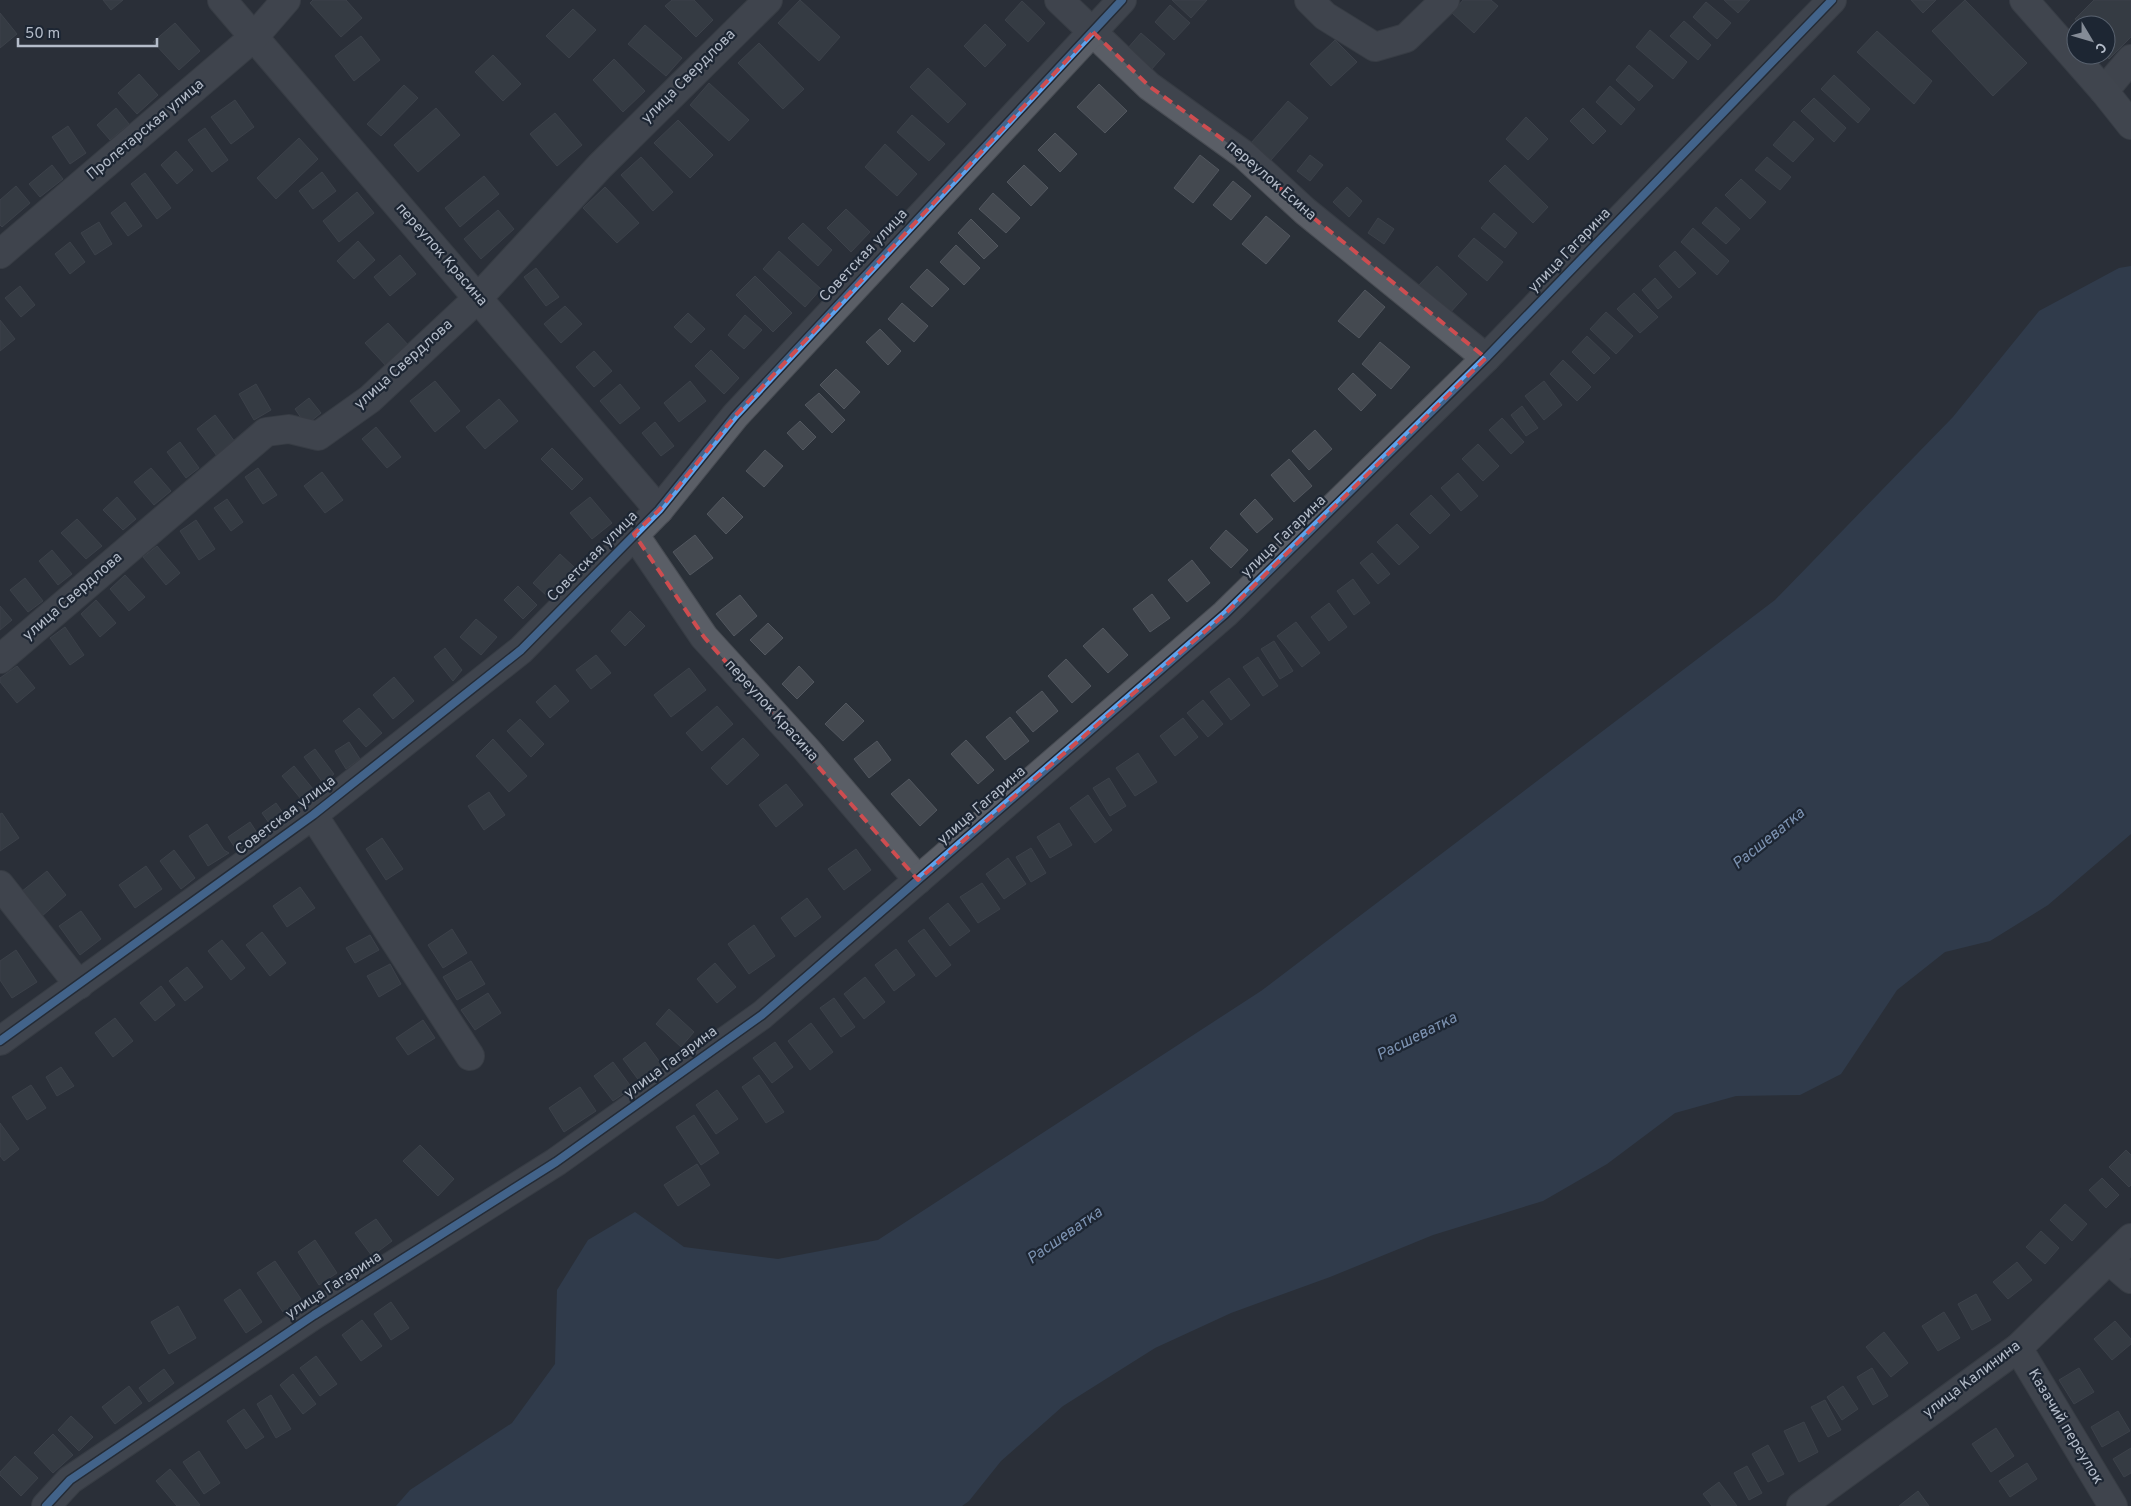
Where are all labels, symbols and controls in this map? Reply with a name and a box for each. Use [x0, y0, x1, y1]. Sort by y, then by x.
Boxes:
scale bar [18, 15, 156, 47]
north arrow [2066, 15, 2116, 65]
text: 50 m [25, 25, 60, 44]
street label: улица Свердлова [638, 26, 740, 128]
text: С [2091, 38, 2110, 56]
street label: Пролетарская улица [83, 75, 209, 185]
street label: переулок Есина [1222, 137, 1320, 225]
street label: переулок Красина [391, 199, 491, 311]
street label: улица Гагарина [1525, 204, 1615, 298]
street label: Советская улица [816, 205, 912, 307]
street label: улица Свердлова [351, 316, 457, 414]
street label: улица Гагарина [1237, 492, 1331, 582]
street label: Советская улица [544, 508, 642, 606]
street label: улица Свердлова [19, 549, 127, 645]
street label: переулок Красина [720, 656, 822, 766]
street label: улица Гагарина [934, 762, 1030, 850]
street label: Советская улица [232, 772, 340, 860]
water label: Расшеватка [1729, 803, 1810, 874]
water label: Расшеватка [1373, 1008, 1461, 1066]
street label: улица Гагарина [621, 1023, 721, 1103]
water label: Расшеватка [1023, 1202, 1107, 1269]
street label: улица Гагарина [282, 1248, 386, 1324]
street label: улица Калинина [1919, 1337, 2025, 1423]
street label: Казачий переулок [2023, 1366, 2107, 1488]

